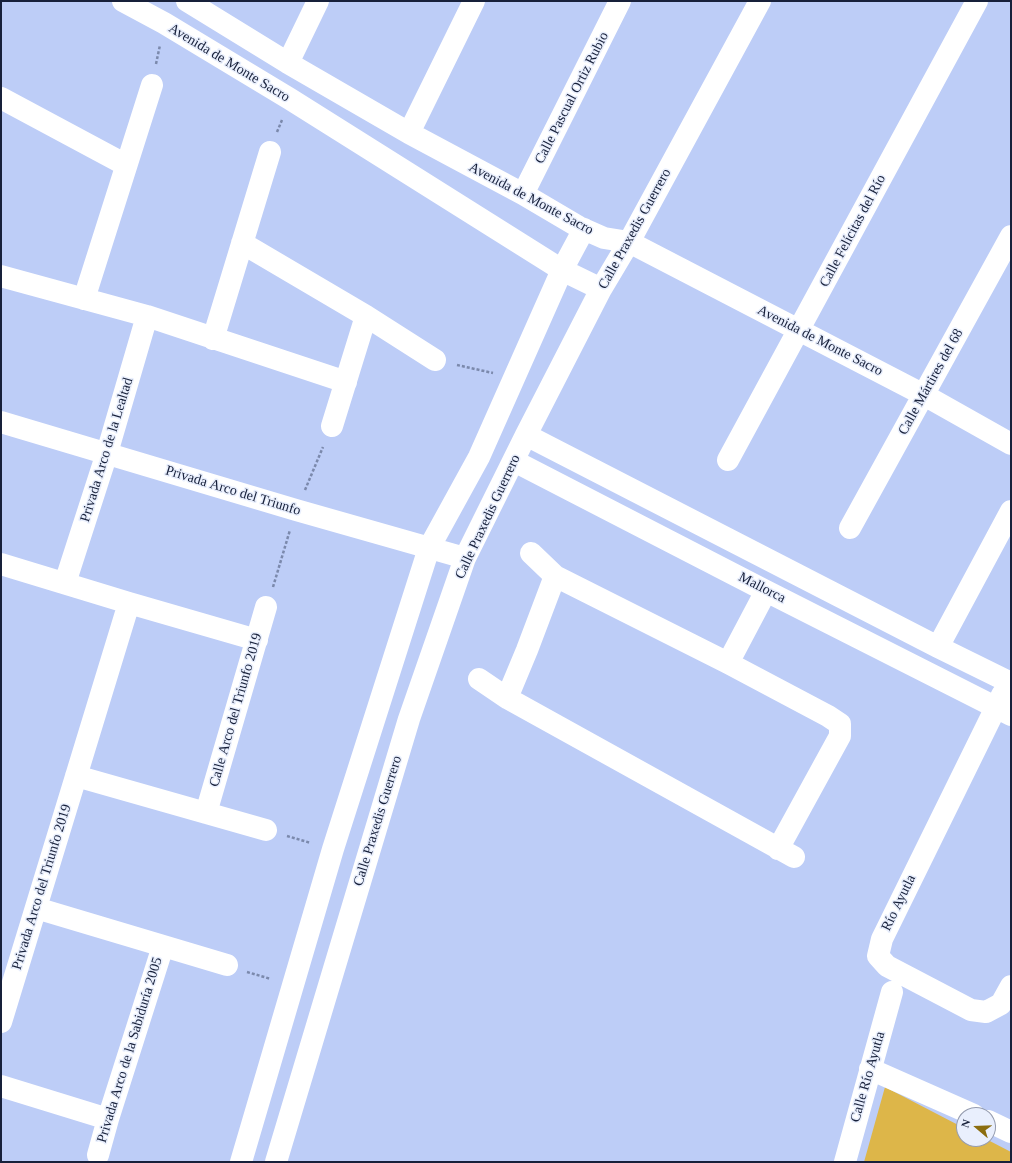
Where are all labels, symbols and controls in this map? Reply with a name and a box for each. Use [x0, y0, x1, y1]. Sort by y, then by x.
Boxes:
street label: Avenida de Monte Sacro [165, 20, 293, 106]
street label: Calle Pascual Ortiz Rubio [531, 29, 613, 167]
street label: Avenida de Monte Sacro [466, 159, 596, 239]
street label: Calle Praxedis Guerrero [595, 166, 675, 292]
street label: Calle Felícitas del Río [816, 172, 890, 290]
street label: Avenida de Monte Sacro [754, 302, 886, 380]
street label: Calle Mártires del 68 [895, 326, 967, 438]
street label: Privada Arco de la Lealtad [77, 376, 137, 524]
street label: Calle Praxedis Guerrero [452, 452, 524, 582]
street label: Privada Arco del Triunfo [163, 462, 303, 520]
street label: Mallorca [736, 569, 788, 607]
street label: Calle Arco del Triunfo 2019 [206, 631, 266, 789]
street label: Calle Praxedis Guerrero [350, 754, 406, 888]
street label: Privada Arco del Triunfo 2019 [9, 802, 75, 972]
street label: Río Ayutla [878, 872, 920, 934]
street label: Privada Arco de la Sabiduría 2005 [94, 955, 166, 1145]
street label: Calle Río Ayutla [847, 1030, 889, 1124]
north arrow [956, 1107, 996, 1147]
text: N [959, 1118, 973, 1129]

